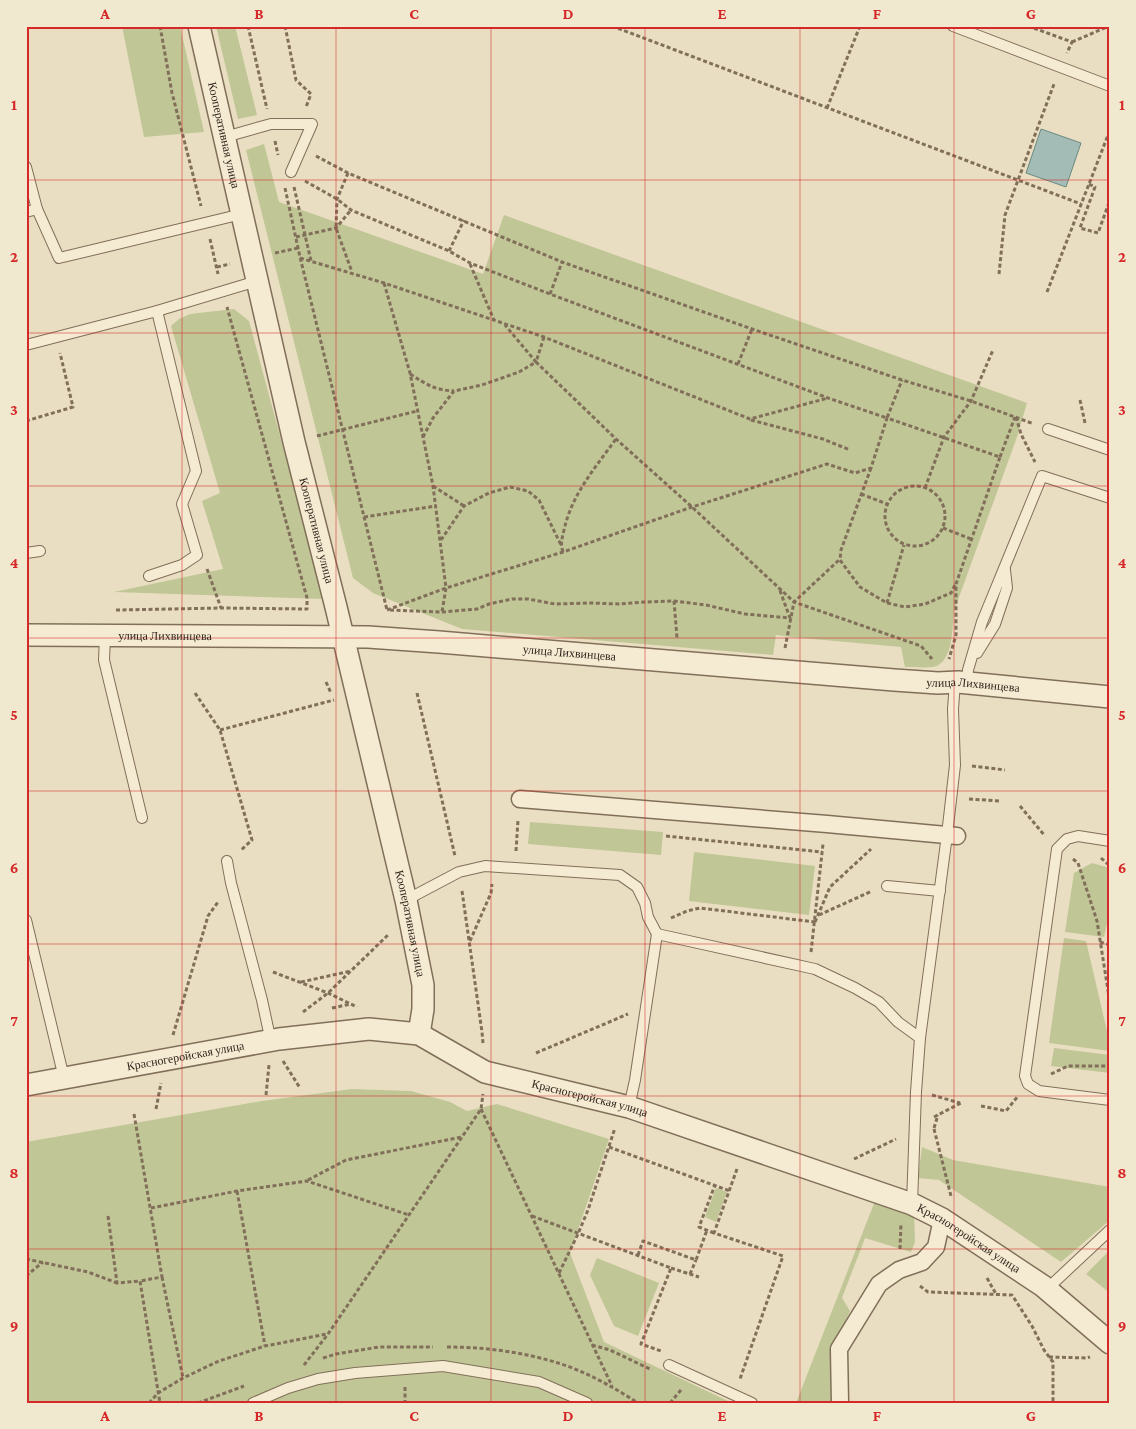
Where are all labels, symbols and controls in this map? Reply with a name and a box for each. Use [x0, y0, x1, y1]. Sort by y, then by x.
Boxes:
text: A [99, 5, 110, 22]
text: B [254, 5, 264, 22]
text: C [409, 5, 419, 22]
text: D [562, 5, 574, 22]
text: E [717, 5, 727, 22]
text: F [873, 5, 882, 22]
text: G [1026, 5, 1036, 22]
street label: Кооперативная улица [205, 81, 243, 190]
text: 1 [11, 96, 17, 113]
text: 1 [1119, 96, 1125, 113]
text: 2 [10, 248, 18, 265]
text: 2 [1118, 248, 1126, 265]
text: 3 [10, 401, 18, 418]
text: 3 [1118, 401, 1126, 418]
street label: Кооперативная улица [296, 476, 337, 586]
text: 4 [10, 554, 19, 571]
text: 4 [1118, 554, 1127, 571]
street label: улица Лихвинцева [118, 629, 212, 643]
street label: улица Лихвинцева [522, 642, 617, 664]
street label: улица Лихвинцева [926, 675, 1021, 695]
text: 5 [10, 706, 18, 723]
text: 5 [1118, 706, 1126, 723]
text: 6 [10, 859, 18, 876]
text: 6 [1118, 859, 1126, 876]
street label: Кооперативная улица [392, 869, 428, 979]
text: 7 [10, 1012, 18, 1029]
text: 7 [1118, 1012, 1126, 1029]
street label: Красногеройская улица [125, 1038, 246, 1074]
street label: Красногеройская улица [530, 1077, 650, 1120]
text: 8 [9, 1164, 19, 1181]
text: 8 [1117, 1164, 1127, 1181]
street label: Красногеройская улица [915, 1201, 1024, 1276]
text: 9 [10, 1317, 18, 1334]
text: 9 [1118, 1317, 1126, 1334]
text: A [99, 1407, 110, 1424]
text: B [254, 1407, 264, 1424]
text: C [409, 1407, 419, 1424]
text: D [562, 1407, 574, 1424]
text: E [717, 1407, 727, 1424]
text: F [873, 1407, 882, 1424]
text: G [1026, 1407, 1036, 1424]

